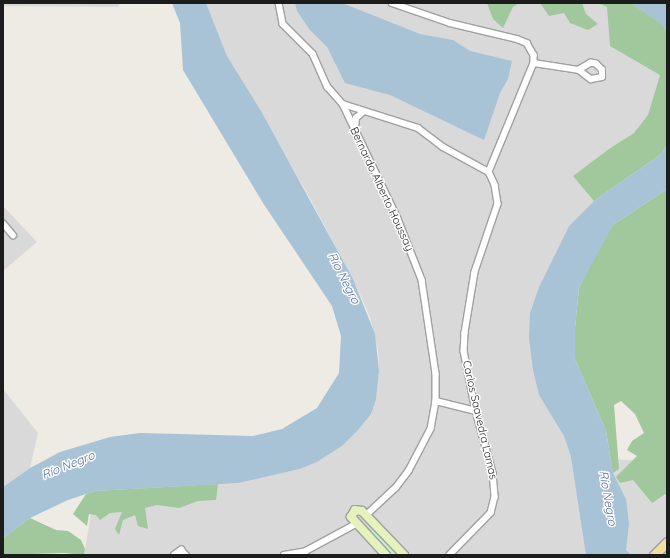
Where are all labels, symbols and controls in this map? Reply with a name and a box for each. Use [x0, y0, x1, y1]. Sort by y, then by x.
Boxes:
street label: Bernardo Alberto Houssay [347, 125, 417, 253]
water label: Río Negro [325, 250, 363, 306]
street label: Carlos Saavedra Lamas [460, 359, 500, 481]
water label: Río Negro [39, 448, 97, 482]
water label: Río Negro [596, 469, 620, 527]

